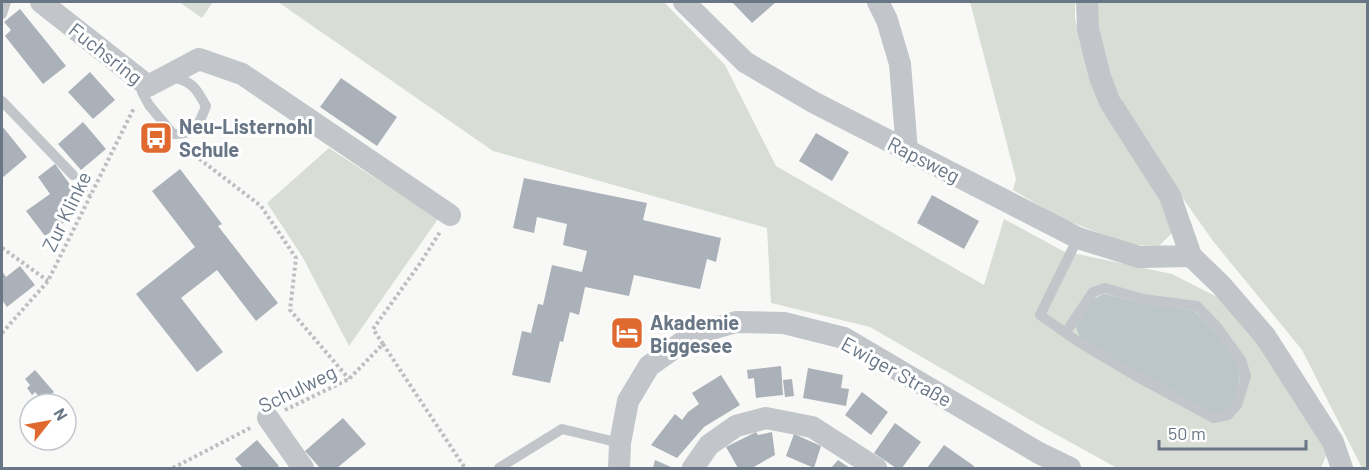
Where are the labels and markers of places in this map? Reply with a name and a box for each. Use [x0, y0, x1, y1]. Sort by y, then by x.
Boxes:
place label: Neu-Listernohl Schule [179, 114, 313, 161]
bus stop icon: Neu-Listernohl Schule [138, 120, 174, 156]
place label: Akademie Biggesee [650, 310, 739, 357]
hotel icon: Akademie Biggesee [609, 315, 645, 351]

